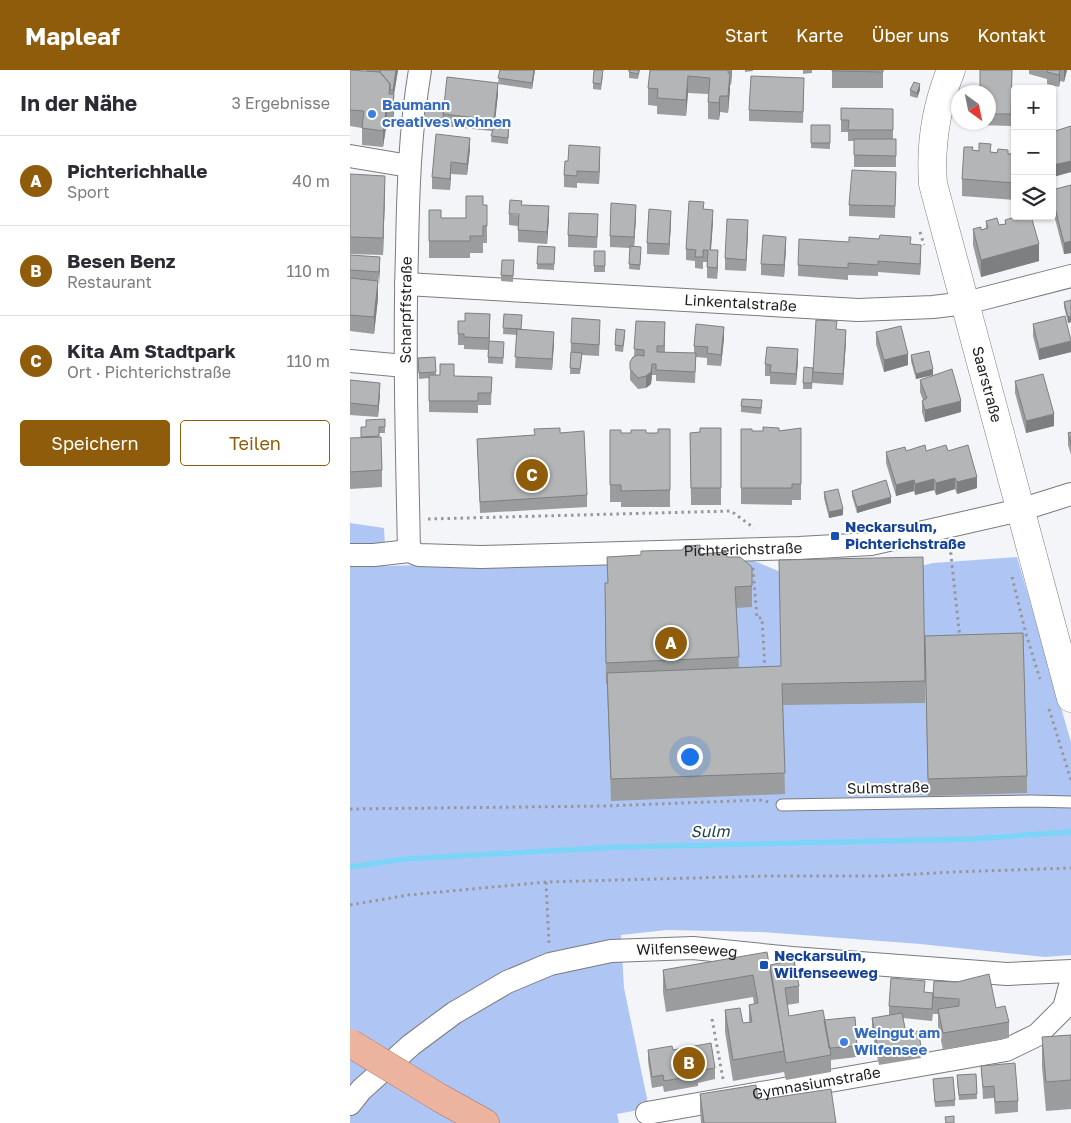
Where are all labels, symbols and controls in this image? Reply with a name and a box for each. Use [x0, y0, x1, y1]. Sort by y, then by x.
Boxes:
text: Mapleaf [25, 21, 120, 50]
text: Start [725, 24, 768, 46]
text: Karte [796, 24, 843, 46]
text: Über uns [871, 24, 949, 46]
text: Kontakt [977, 24, 1046, 46]
north arrow [951, 85, 996, 130]
map controls [1011, 85, 1056, 220]
button: + [1011, 85, 1056, 130]
text: In der Nähe [20, 90, 137, 116]
text: 3 Ergebnisse [231, 93, 330, 113]
place label: Baumann creatives wohnen [382, 95, 511, 130]
marker: Baumann creatives wohnen [366, 108, 378, 120]
button: − [1011, 130, 1056, 175]
text: Pichterichhalle [67, 159, 208, 182]
text: A [30, 171, 42, 191]
text: 40 m [292, 171, 330, 191]
button: layers [1011, 175, 1056, 220]
text: Sport [67, 182, 110, 202]
text: Besen Benz [67, 249, 176, 272]
street label: Scharpffstraße [396, 256, 415, 364]
text: B [30, 261, 42, 281]
text: 110 m [286, 261, 330, 281]
text: Restaurant [67, 272, 152, 292]
street label: Linkentalstraße [684, 290, 798, 314]
text: Kita Am Stadtpark [67, 339, 236, 362]
street label: Saarstraße [969, 344, 1007, 424]
text: C [30, 351, 42, 371]
text: 110 m [286, 351, 330, 371]
text: Ort · Pichterichstraße [67, 362, 231, 382]
button: Speichern [20, 420, 170, 466]
button: Teilen [180, 420, 330, 466]
pin: C [516, 456, 548, 494]
place label: Neckarsulm, Pichterichstraße [845, 517, 966, 552]
marker: Neckarsulm, Pichterichstraße [829, 530, 841, 542]
street label: Pichterichstraße [683, 538, 803, 559]
pin: A [655, 624, 687, 662]
your location [677, 744, 703, 770]
street label: Sulmstraße [847, 777, 930, 797]
water label: Sulm [690, 821, 731, 841]
street label: Wilfenseeweg [636, 938, 738, 960]
place label: Neckarsulm, Wilfenseeweg [774, 946, 878, 981]
marker: Neckarsulm, Wilfenseeweg [758, 959, 770, 971]
place label: Weingut am Wilfensee [854, 1023, 940, 1058]
marker: Weingut am Wilfensee [838, 1036, 850, 1048]
pin: B [673, 1044, 705, 1082]
street label: Gymnasiumstraße [751, 1062, 882, 1102]

